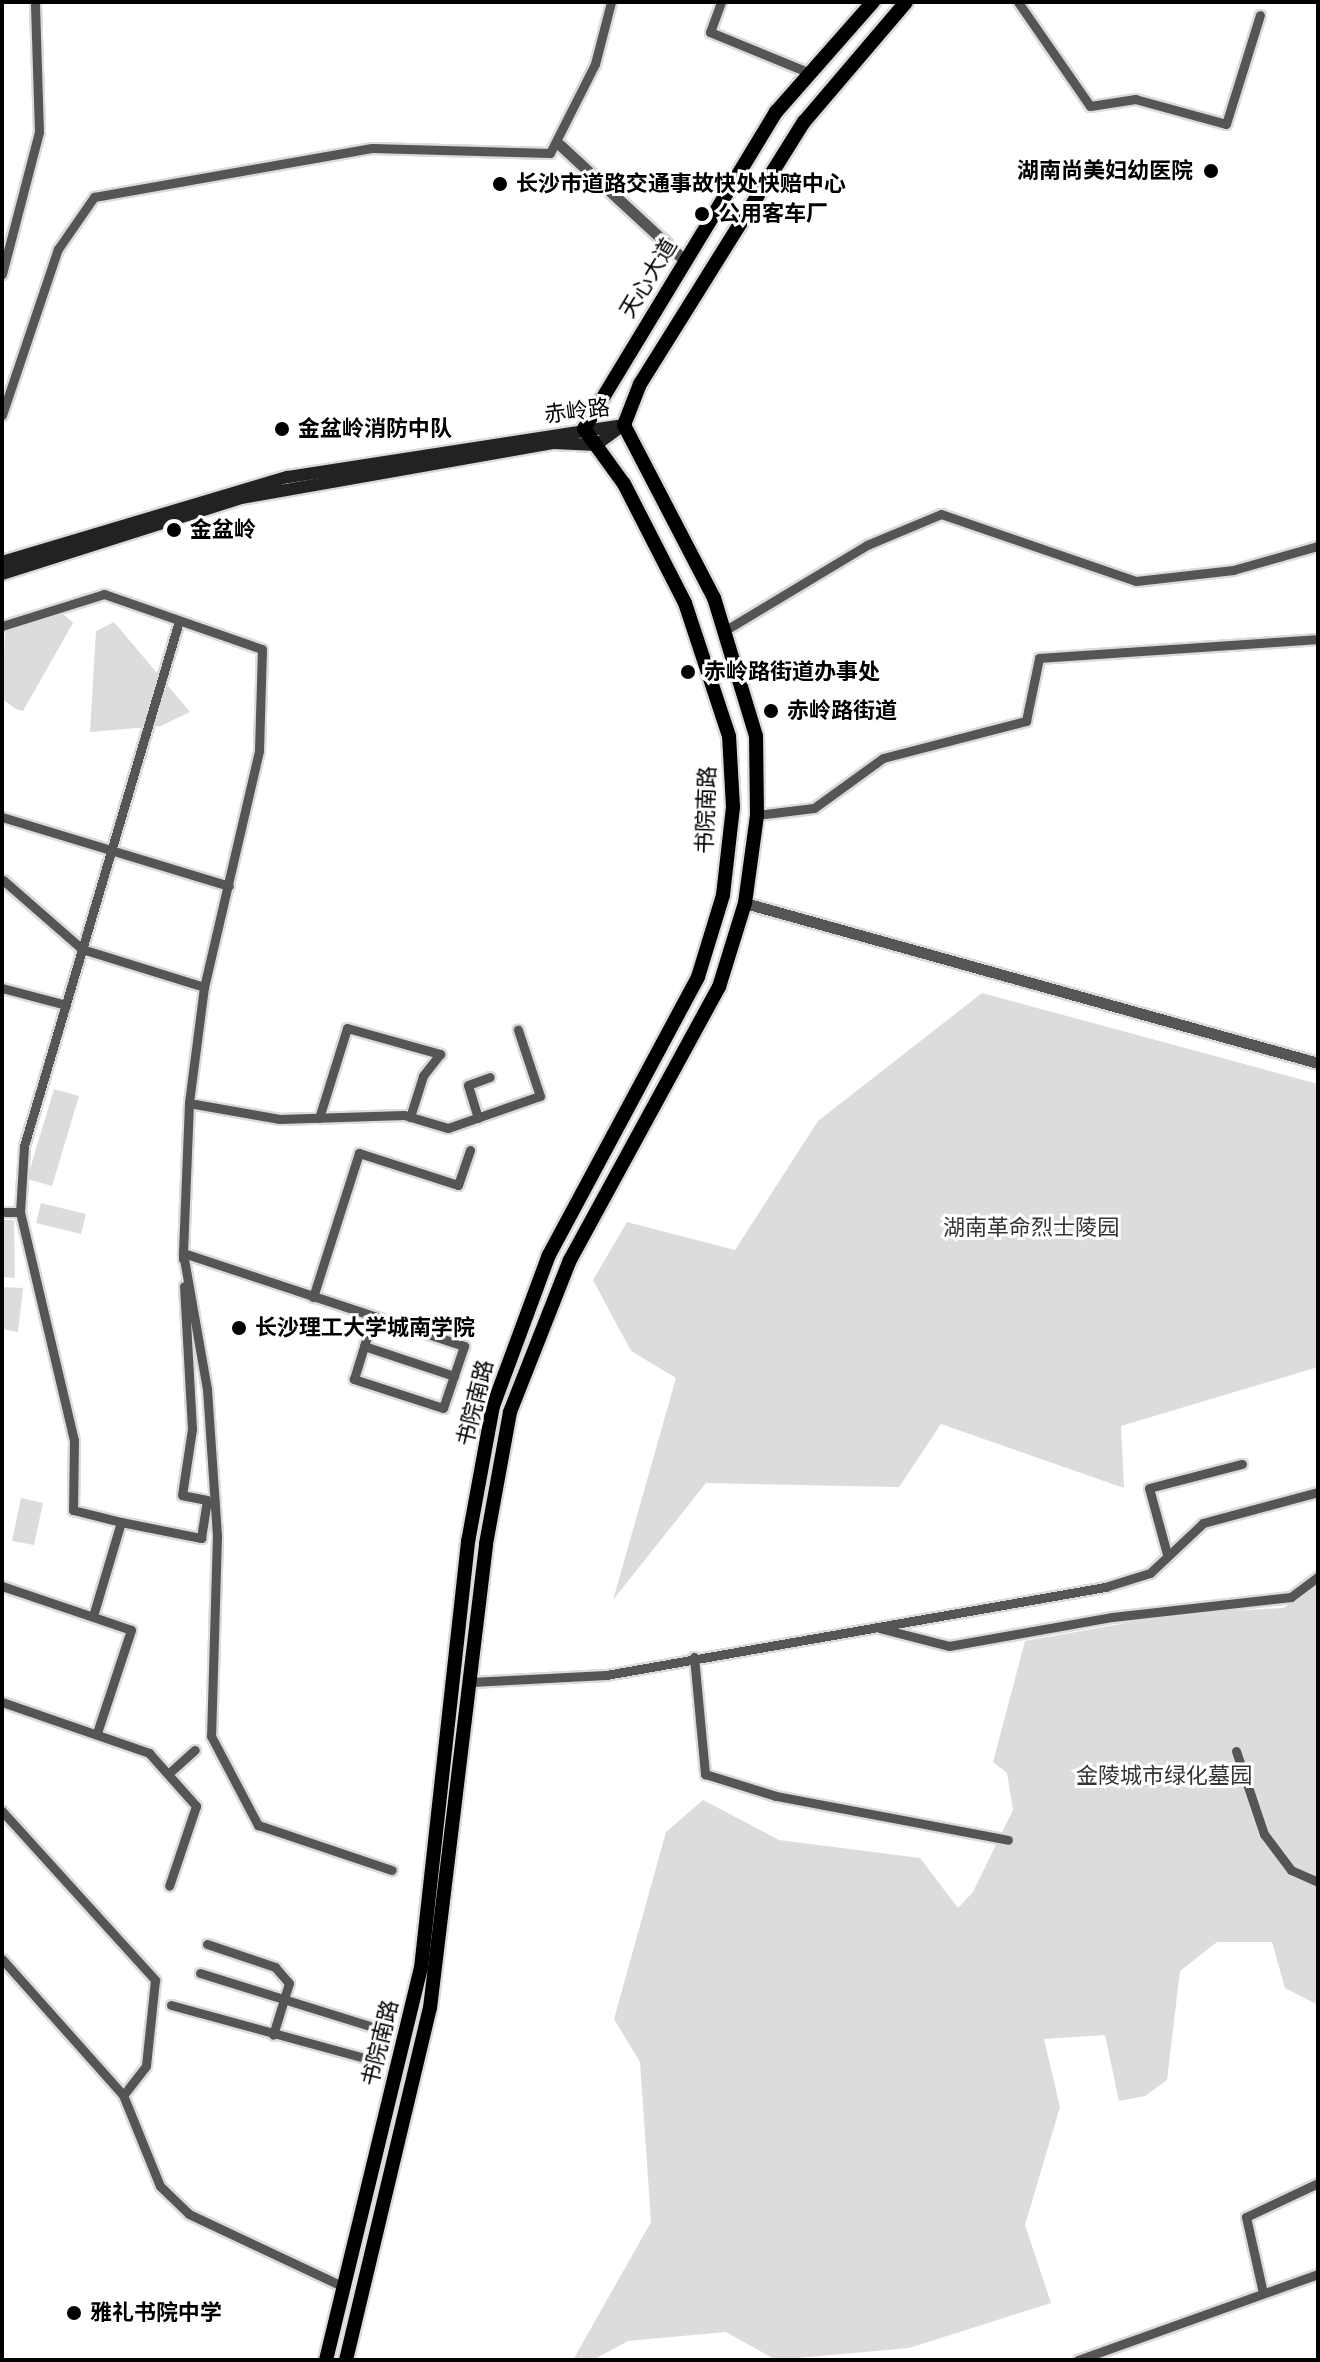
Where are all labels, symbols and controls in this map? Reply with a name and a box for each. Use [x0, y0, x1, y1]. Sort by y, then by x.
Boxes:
place label: 湖南尚美妇幼医院 [1017, 158, 1193, 184]
marker: 湖南尚美妇幼医院 [1200, 160, 1222, 182]
place label: 长沙市道路交通事故快处快赔中心 [516, 171, 846, 197]
marker: 长沙市道路交通事故快处快赔中心 [491, 175, 509, 193]
place label: 公用客车厂 [718, 201, 828, 227]
marker: 公用客车厂 [693, 205, 711, 223]
street label: 天心大道 [614, 233, 682, 323]
street label: 赤岭路 [543, 394, 611, 428]
place label: 金盆岭消防中队 [298, 416, 452, 442]
marker: 金盆岭消防中队 [273, 420, 291, 438]
place label: 金盆岭 [190, 517, 256, 543]
marker: 金盆岭 [165, 521, 183, 539]
place label: 赤岭路街道办事处 [704, 659, 880, 685]
marker: 赤岭路街道办事处 [679, 663, 697, 681]
place label: 赤岭路街道 [787, 698, 897, 724]
marker: 赤岭路街道 [762, 702, 780, 720]
street label: 书院南路 [691, 766, 721, 854]
park label: 湖南革命烈士陵园 [943, 1215, 1119, 1241]
place label: 长沙理工大学城南学院 [255, 1315, 475, 1341]
marker: 长沙理工大学城南学院 [230, 1319, 248, 1337]
street label: 书院南路 [452, 1357, 498, 1449]
park label: 金陵城市绿化墓园 [1076, 1763, 1252, 1789]
street label: 书院南路 [357, 1997, 403, 2089]
place label: 雅礼书院中学 [90, 2300, 222, 2326]
marker: 雅礼书院中学 [65, 2304, 83, 2322]

